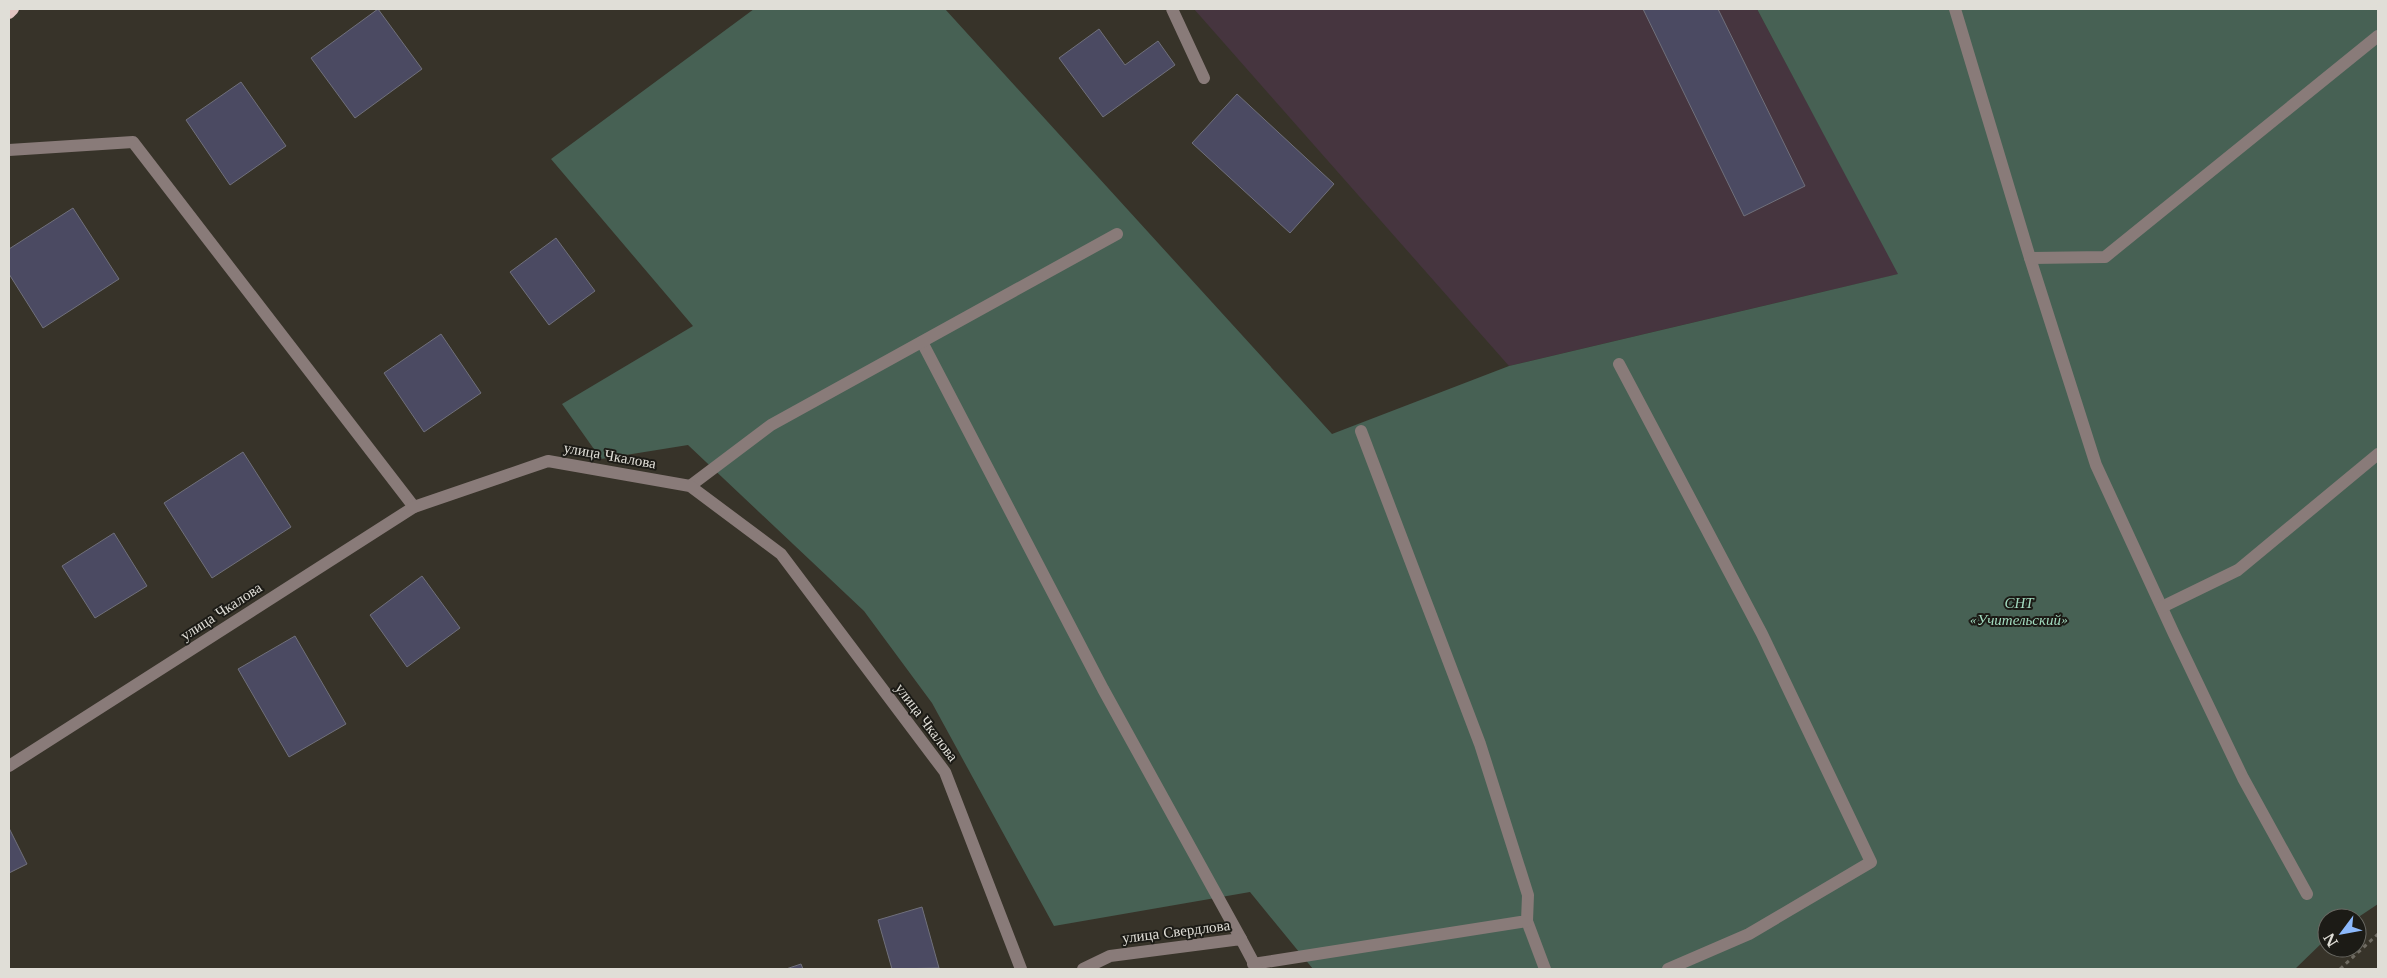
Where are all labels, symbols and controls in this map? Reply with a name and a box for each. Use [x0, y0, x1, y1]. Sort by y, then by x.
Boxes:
street label: улица Чкалова [562, 438, 658, 473]
street label: улица Чкалова [177, 577, 266, 644]
park label: СНТ «Учительский» [1970, 593, 2068, 629]
street label: улица Чкалова [891, 679, 963, 765]
north arrow [2317, 908, 2367, 958]
street label: улица Свердлова [1121, 915, 1231, 947]
text: N [2320, 930, 2342, 950]

